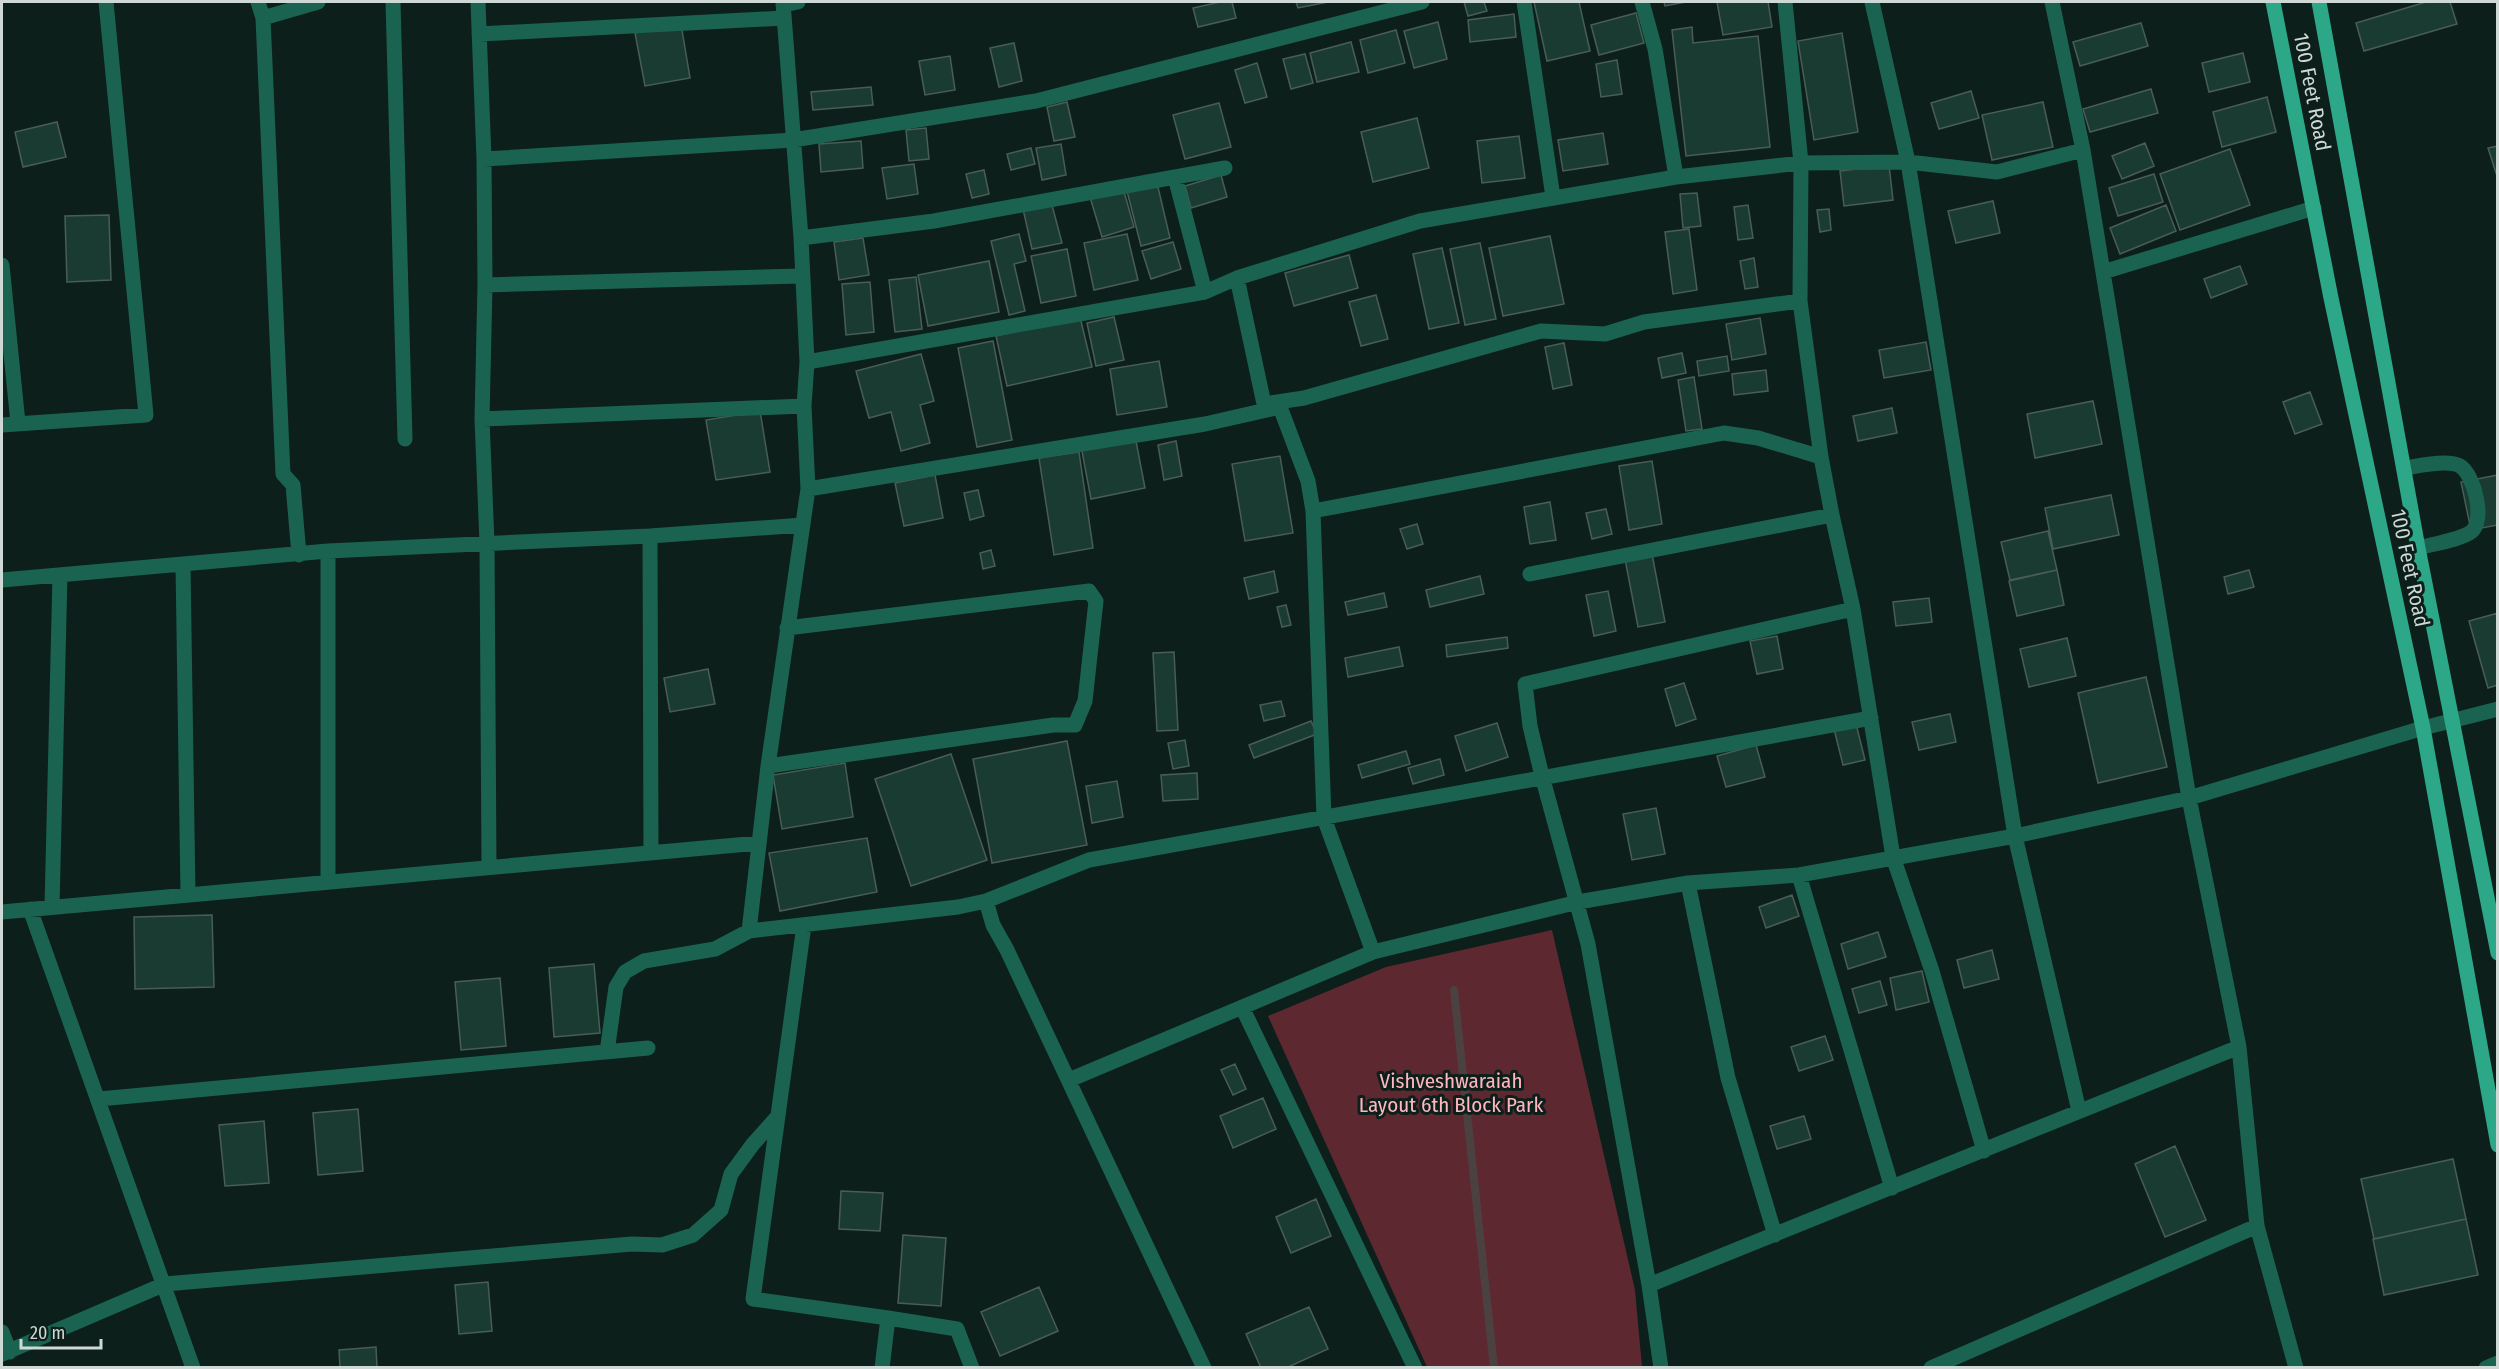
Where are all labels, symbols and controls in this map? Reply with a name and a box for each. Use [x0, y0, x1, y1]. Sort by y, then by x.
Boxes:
street label: 100 Feet Road [2288, 31, 2336, 153]
street label: 100 Feet Road [2385, 507, 2435, 629]
park label: Vishveshwaraiah Layout 6th Block Park [1359, 1068, 1543, 1118]
scale bar [21, 1312, 100, 1350]
text: 20 m [30, 1322, 65, 1344]

